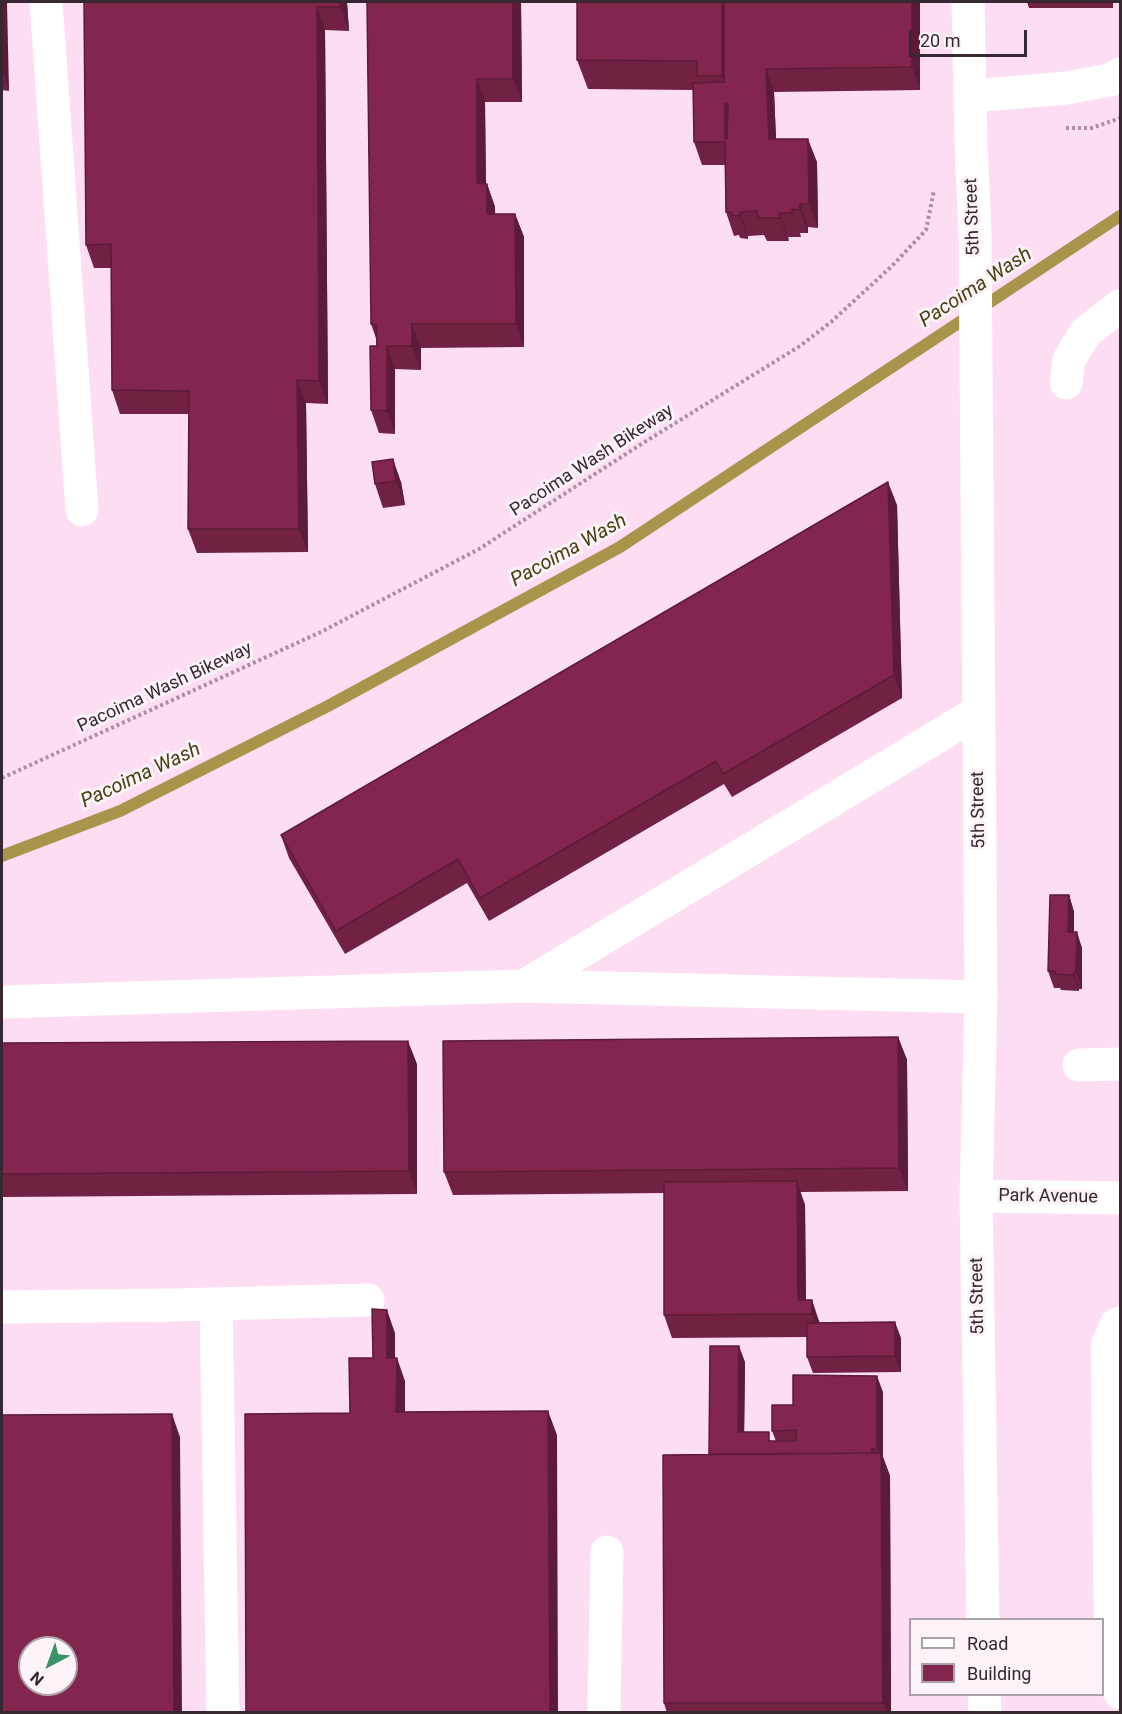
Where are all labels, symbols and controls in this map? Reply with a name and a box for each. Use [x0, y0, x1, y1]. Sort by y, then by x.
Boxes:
scale bar [912, 18, 1030, 56]
text: 20 m [920, 30, 960, 51]
street label: 5th Street [961, 178, 985, 256]
water label: Pacoima Wash [915, 243, 1037, 333]
street label: Pacoima Wash Bikeway [506, 400, 678, 522]
water label: Pacoima Wash [507, 509, 631, 593]
street label: Pacoima Wash Bikeway [74, 638, 256, 738]
water label: Pacoima Wash [77, 738, 205, 814]
street label: 5th Street [968, 771, 990, 849]
street label: Park Avenue [998, 1185, 1098, 1209]
street label: 5th Street [967, 1257, 989, 1335]
legend [909, 1618, 1104, 1696]
text: Road [967, 1633, 1008, 1654]
north arrow [18, 1636, 78, 1696]
text: Building [967, 1663, 1031, 1684]
text: N [27, 1668, 48, 1689]

